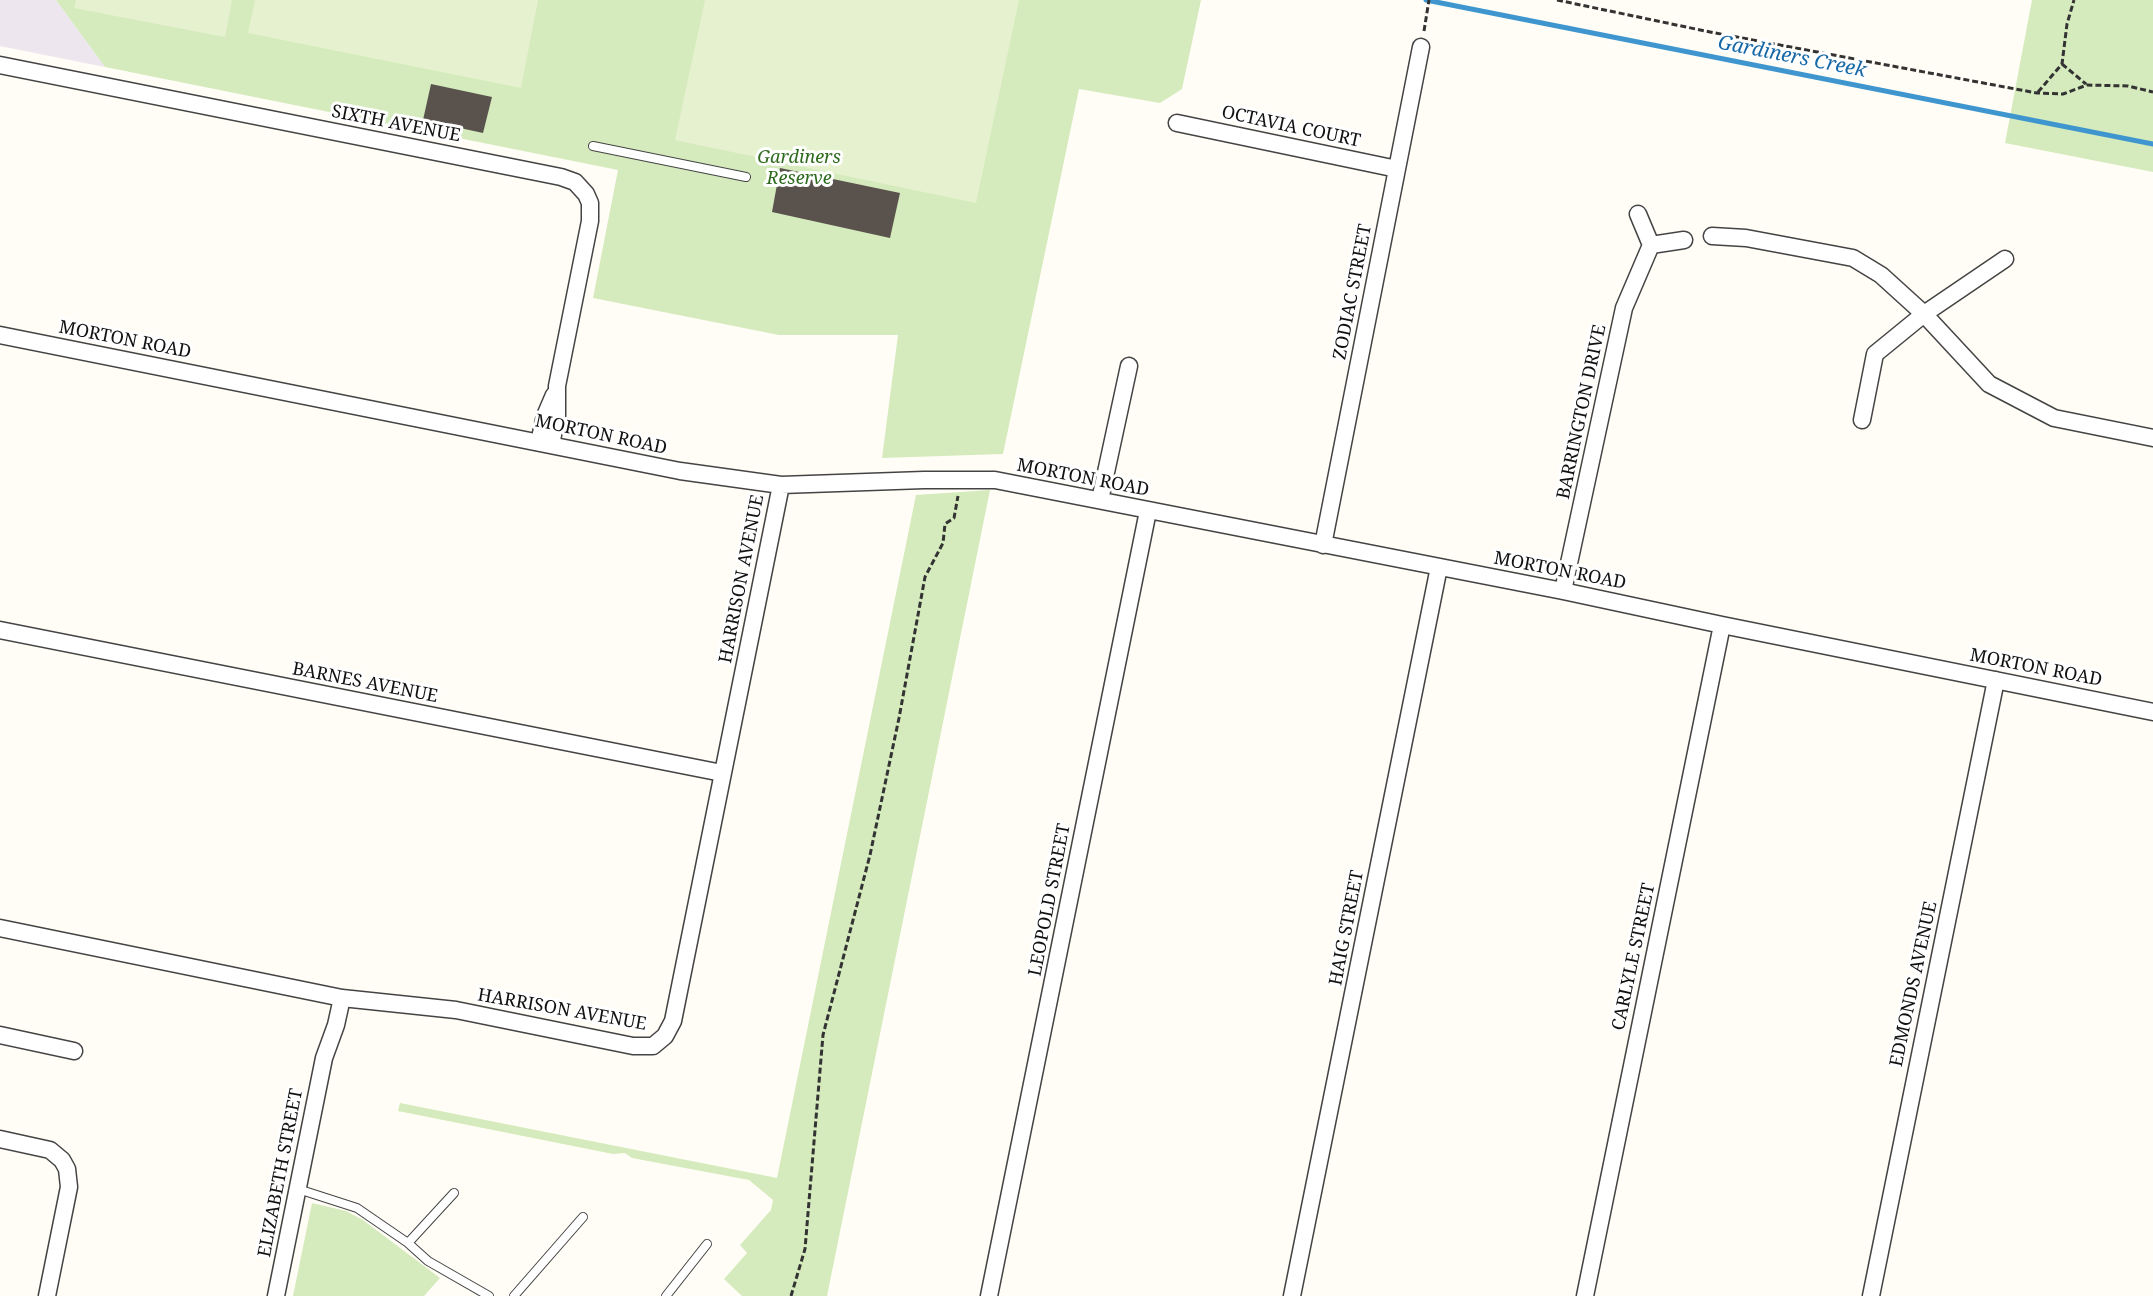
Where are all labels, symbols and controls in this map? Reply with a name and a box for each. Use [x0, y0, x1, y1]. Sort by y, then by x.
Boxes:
water label: Gardiners Creek [1716, 31, 1868, 83]
street label: SIXTH AVENUE [330, 101, 462, 147]
street label: OCTAVIA COURT [1220, 102, 1362, 152]
park label: Gardiners Reserve [757, 147, 841, 190]
street label: ZODIAC STREET [1329, 222, 1377, 362]
street label: MORTON ROAD [57, 317, 193, 363]
street label: BARRINGTON DRIVE [1553, 323, 1611, 501]
street label: MORTON ROAD [533, 410, 669, 460]
street label: MORTON ROAD [1015, 455, 1151, 501]
street label: HARRISON AVENUE [715, 493, 769, 665]
street label: MORTON ROAD [1492, 548, 1628, 594]
street label: MORTON ROAD [1968, 645, 2104, 691]
street label: BARNES AVENUE [290, 658, 440, 708]
street label: LEOPOLD STREET [1025, 822, 1075, 978]
street label: HAIG STREET [1325, 869, 1369, 987]
street label: CARLYLE STREET [1608, 882, 1660, 1032]
street label: EDMONDS AVENUE [1886, 899, 1942, 1069]
street label: HARRISON AVENUE [476, 984, 648, 1036]
street label: ELIZABETH STREET [254, 1087, 308, 1259]

